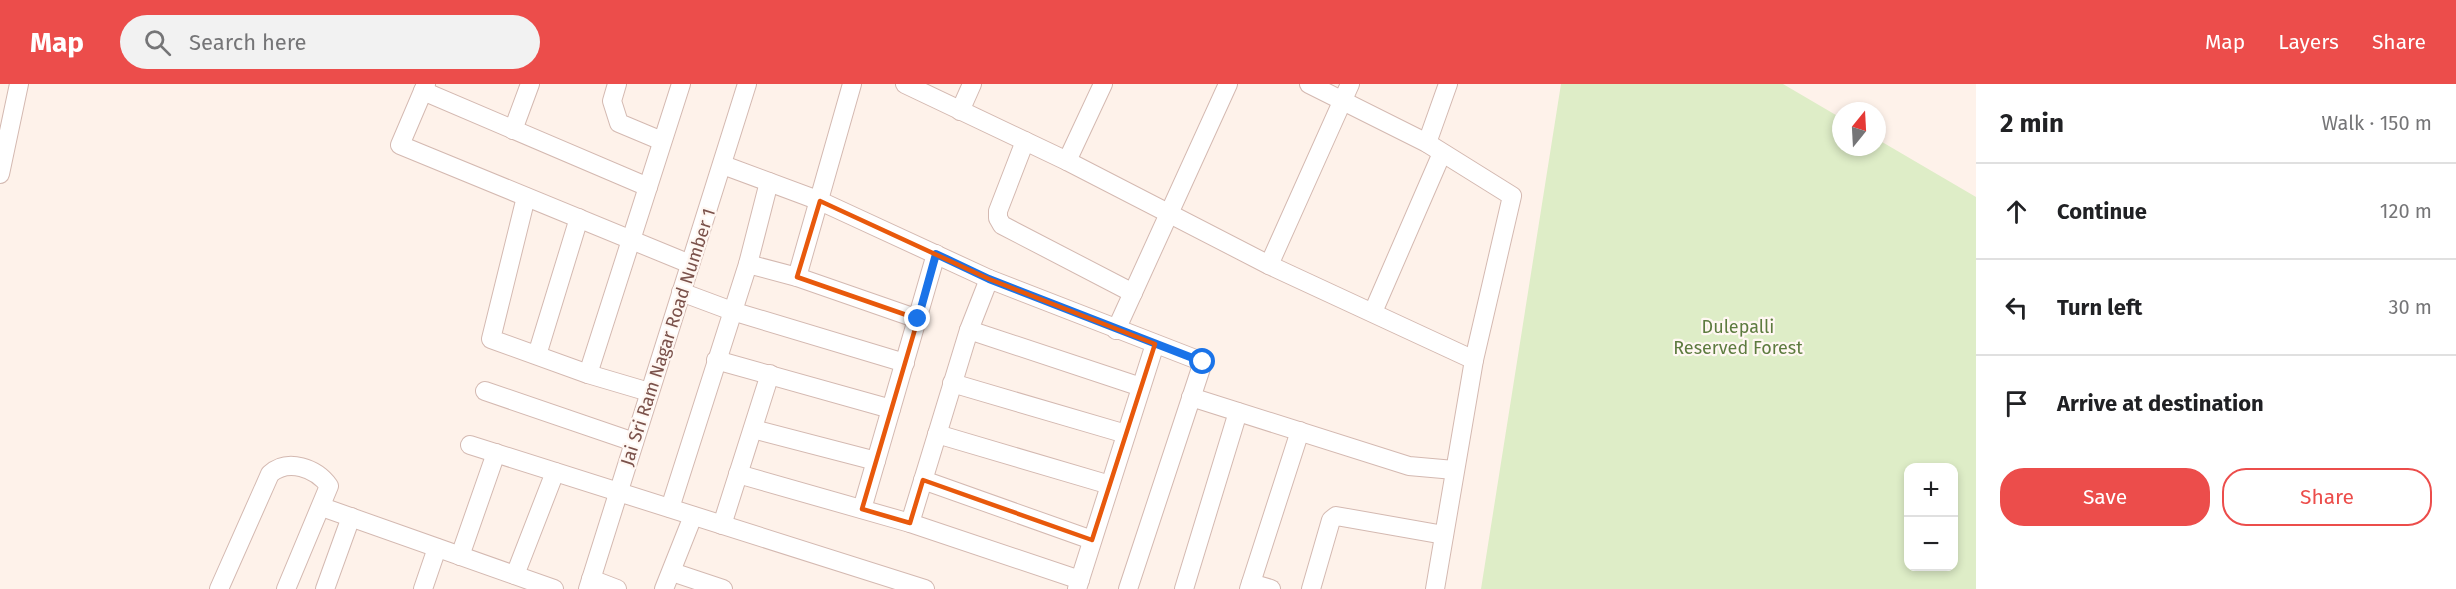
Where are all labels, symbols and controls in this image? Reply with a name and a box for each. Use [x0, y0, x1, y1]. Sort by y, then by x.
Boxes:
search box [120, 15, 540, 69]
text: Map [30, 26, 84, 59]
icon: search [141, 26, 174, 59]
text: Search here [189, 29, 307, 56]
text: Map [2205, 29, 2245, 55]
text: Layers [2278, 29, 2339, 55]
text: Share [2372, 29, 2426, 55]
north arrow [1832, 102, 1886, 156]
text: 2 min [2000, 108, 2064, 139]
text: Walk · 150 m [2322, 111, 2432, 135]
icon: ahead [2000, 195, 2033, 228]
text: Continue [2057, 198, 2147, 225]
text: 120 m [2380, 199, 2432, 223]
street label: Jai Sri Ram Nagar Road Number 1 [616, 206, 720, 468]
icon: left [2000, 291, 2033, 324]
text: Turn left [2057, 294, 2142, 321]
text: 30 m [2388, 295, 2432, 319]
route end [904, 305, 930, 331]
park label: Dulepalli Reserved Forest [1673, 316, 1803, 359]
route start [1189, 348, 1215, 374]
icon: arrive [2000, 387, 2033, 420]
text: Arrive at destination [2057, 390, 2264, 417]
map controls [1904, 463, 1958, 571]
button: + [1904, 463, 1958, 517]
button: Save [2000, 468, 2210, 526]
button: Share [2222, 468, 2432, 526]
button: − [1904, 517, 1958, 571]

